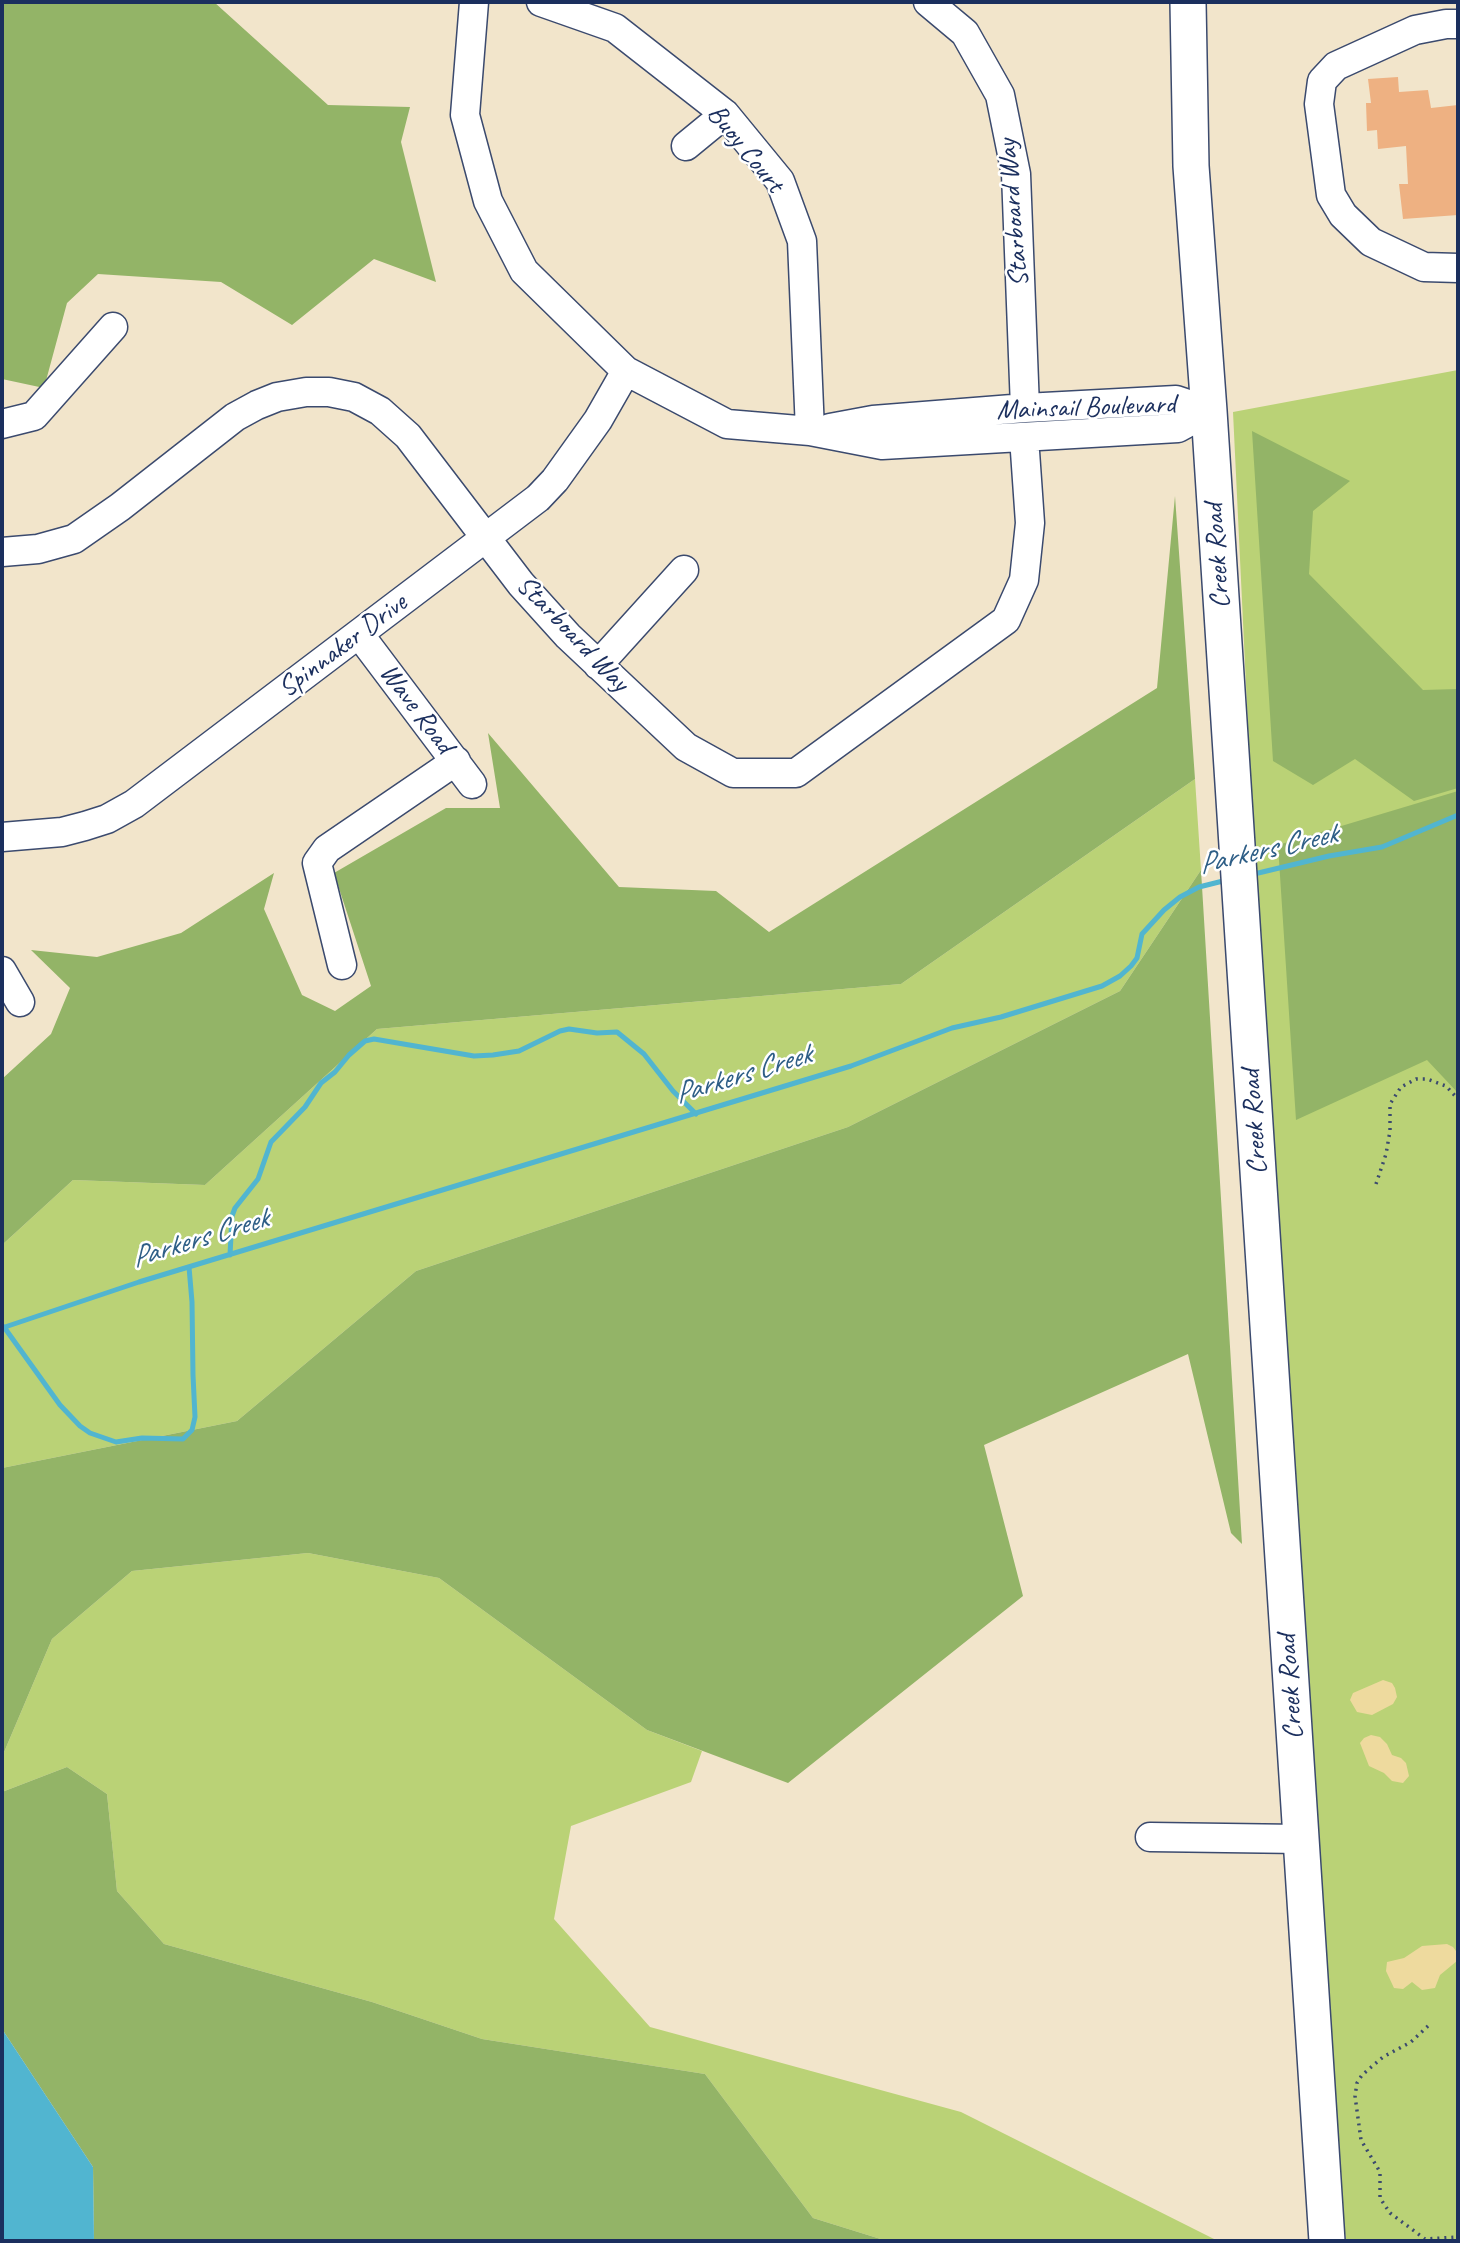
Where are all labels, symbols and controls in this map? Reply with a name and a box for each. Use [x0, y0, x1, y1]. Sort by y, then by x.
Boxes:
street label: Buoy Court [699, 98, 791, 200]
street label: Starboard Way [991, 138, 1037, 288]
street label: Mainsail Boulevard [996, 388, 1176, 428]
street label: Creek Road [1198, 502, 1238, 610]
street label: Starboard Way [508, 569, 636, 699]
street label: Spinnaker Drive [272, 587, 414, 705]
street label: Wave Road [371, 657, 461, 761]
water label: Parkers Creek [1195, 817, 1341, 883]
water label: Parkers Creek [670, 1037, 816, 1113]
street label: Creek Road [1235, 1068, 1275, 1176]
water label: Parkers Creek [127, 1201, 273, 1277]
street label: Creek Road [1271, 1633, 1311, 1741]

